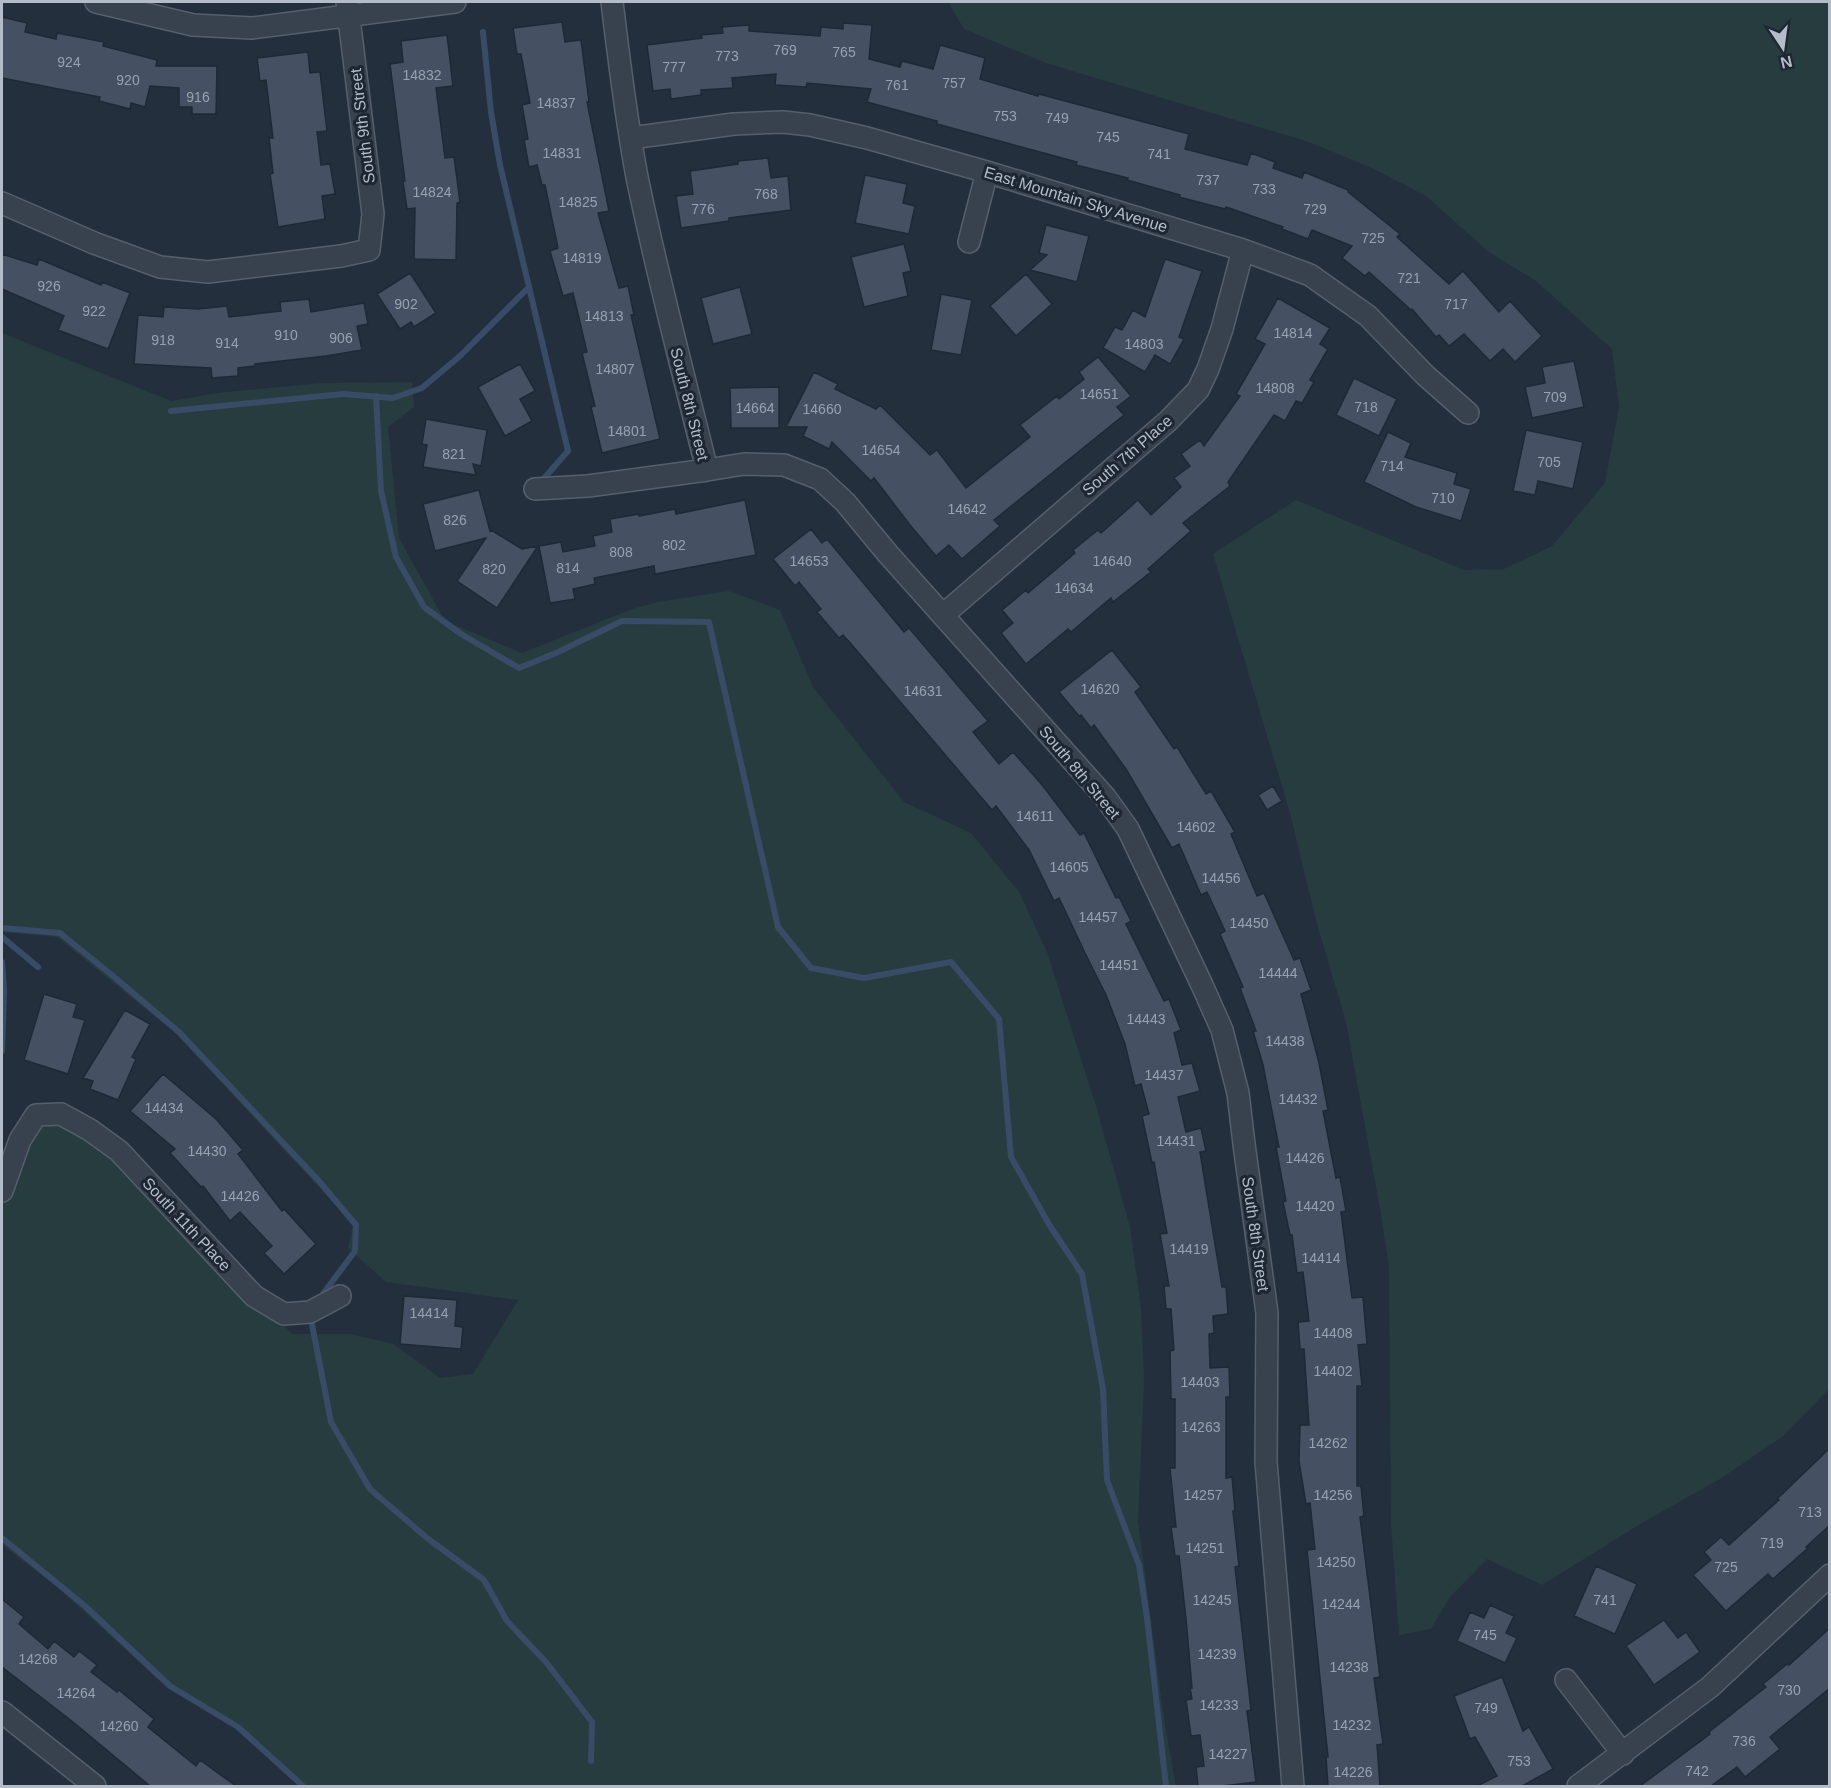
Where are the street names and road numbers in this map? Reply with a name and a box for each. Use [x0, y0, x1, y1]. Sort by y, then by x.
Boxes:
street label: South 9th Street [347, 67, 378, 184]
street label: East Mountain Sky Avenue [982, 163, 1170, 236]
street label: South 8th Street [667, 346, 712, 463]
street label: South 7th Place [1079, 412, 1176, 499]
street label: South 8th Street [1036, 723, 1124, 822]
street label: South 11th Place [139, 1174, 234, 1274]
street label: South 8th Street [1239, 1176, 1272, 1293]

